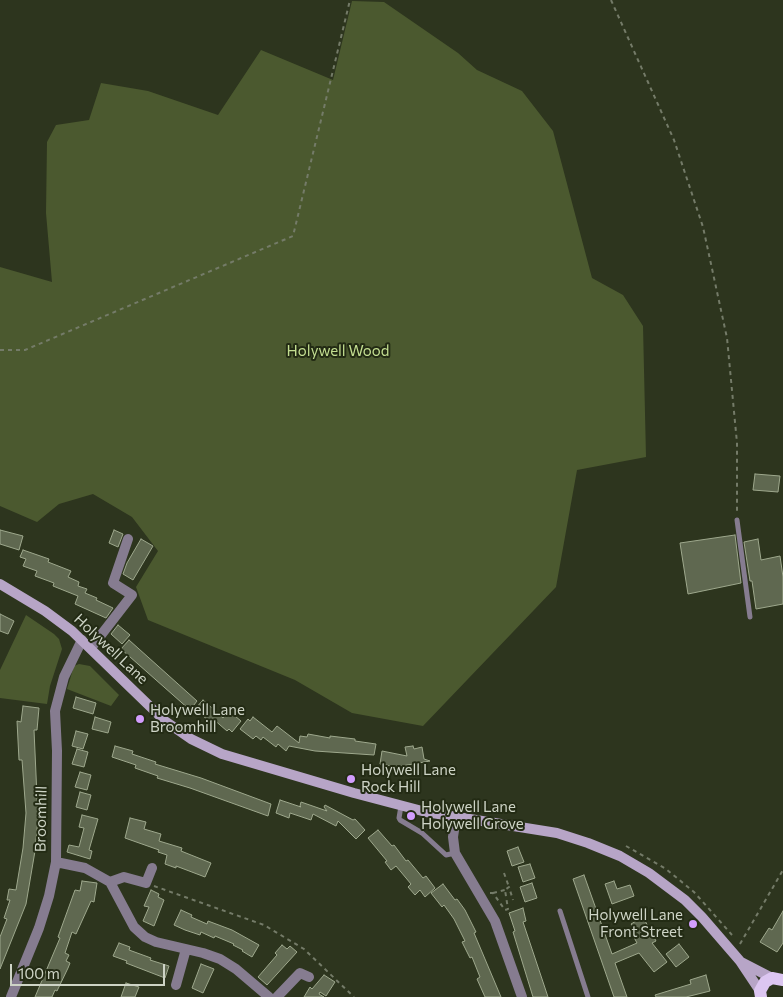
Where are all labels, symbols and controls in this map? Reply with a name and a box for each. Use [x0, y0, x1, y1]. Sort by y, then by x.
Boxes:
park label: Holywell Wood [287, 342, 389, 360]
street label: Holywell Lane [70, 610, 152, 688]
place label: Holywell Lane Broomhill [150, 701, 245, 736]
marker: Holywell Lane Broomhill [134, 713, 146, 725]
place label: Holywell Lane Rock Hill [361, 761, 456, 796]
marker: Holywell Lane Rock Hill [345, 773, 357, 785]
street label: Broomhill [31, 786, 51, 852]
place label: Holywell Lane Holywell Grove [421, 798, 524, 833]
marker: Holywell Lane Holywell Grove [405, 810, 417, 822]
place label: Holywell Lane Front Street [588, 906, 683, 941]
marker: Holywell Lane Front Street [687, 918, 699, 930]
scale bar [12, 954, 168, 986]
text: 100 m [18, 964, 60, 982]

